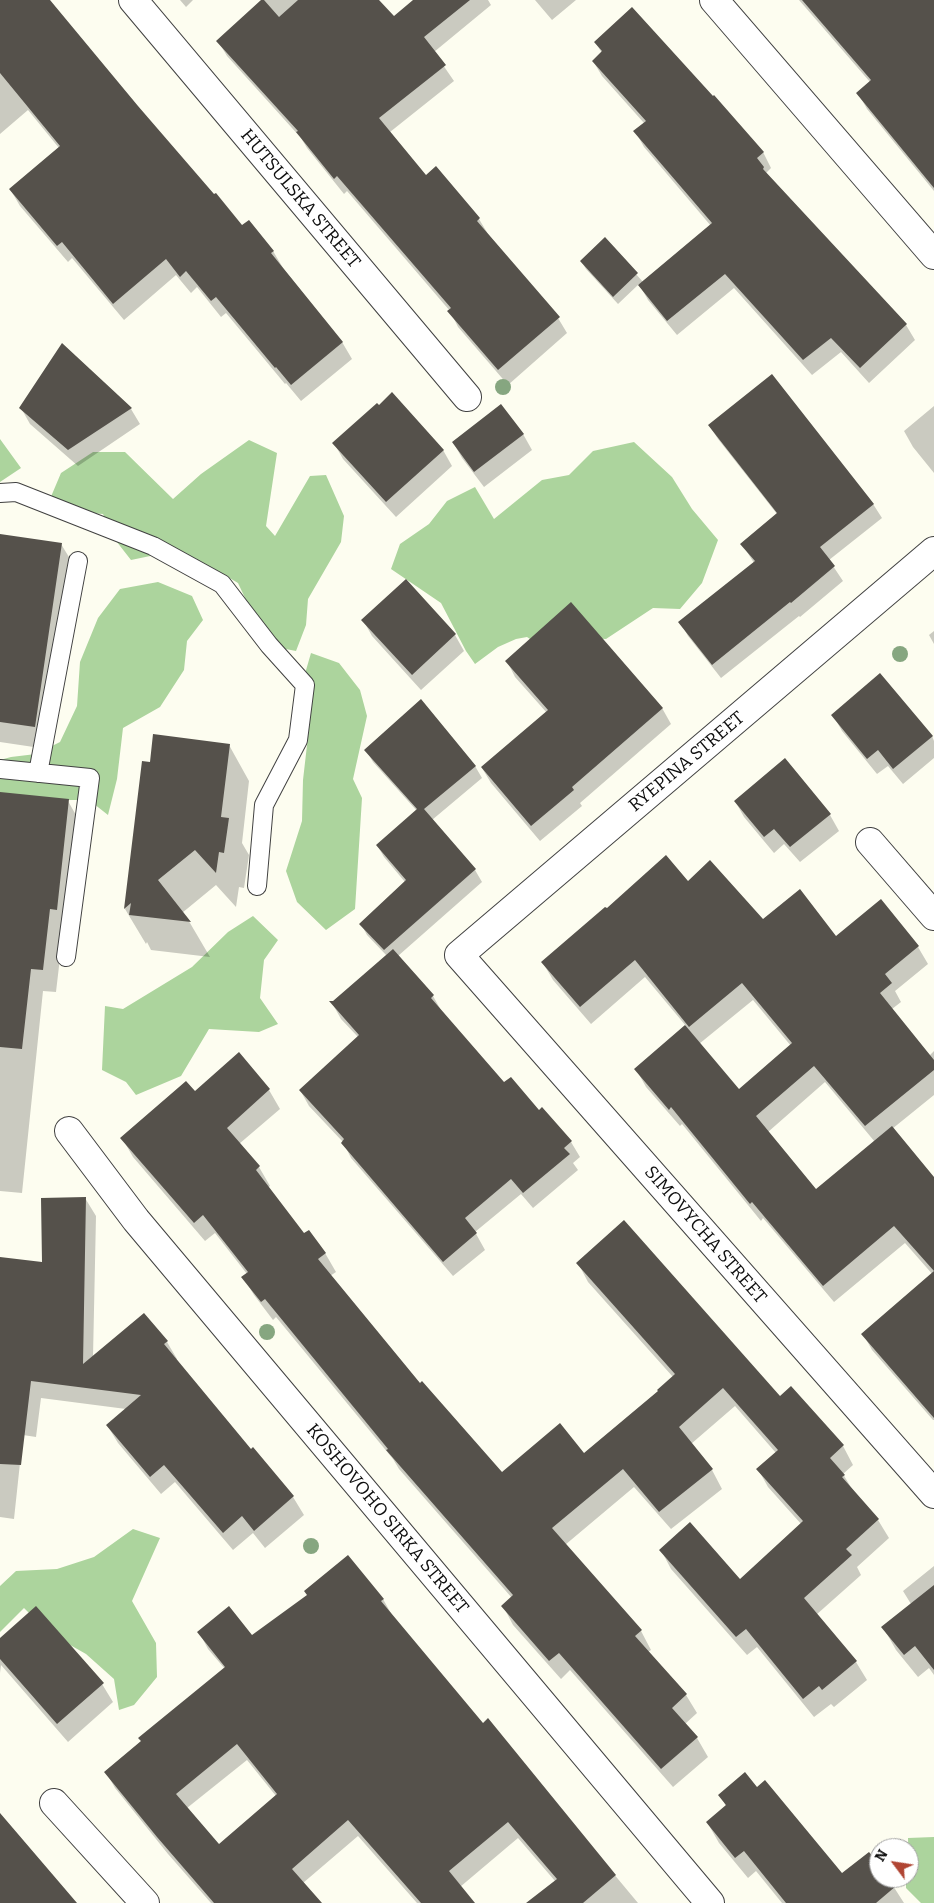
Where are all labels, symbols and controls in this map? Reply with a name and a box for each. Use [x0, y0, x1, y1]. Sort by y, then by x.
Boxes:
street label: HUTSULSKA STREET [236, 125, 364, 273]
street label: RYEPINA STREET [625, 707, 749, 817]
street label: SIMOVYCHA STREET [639, 1162, 771, 1308]
street label: KOSHOVOHO SIRKA STREET [301, 1420, 473, 1618]
north arrow [869, 1838, 919, 1888]
text: N [872, 1847, 892, 1865]

